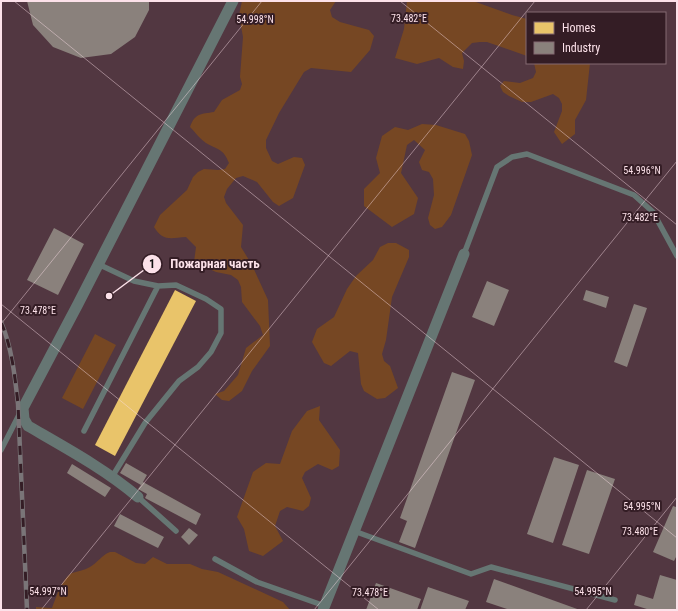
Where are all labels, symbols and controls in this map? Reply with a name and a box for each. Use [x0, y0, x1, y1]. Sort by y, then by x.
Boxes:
legend [526, 12, 666, 64]
text: 73.482°E [391, 13, 427, 24]
text: 54.998°N [236, 14, 274, 25]
text: Homes [562, 21, 596, 35]
text: Industry [562, 41, 600, 55]
text: 54.996°N [623, 165, 661, 176]
text: 73.482°E [622, 212, 658, 223]
callout: Пожарная часть [142, 251, 267, 276]
text: Пожарная часть [170, 256, 260, 271]
text: 1 [149, 257, 155, 271]
text: 73.478°E [20, 305, 56, 316]
text: 54.995°N [623, 501, 661, 512]
text: 73.480°E [622, 526, 658, 537]
text: 54.997°N [29, 586, 67, 597]
text: 54.995°N [574, 586, 612, 597]
text: 73.478°E [352, 587, 388, 598]

